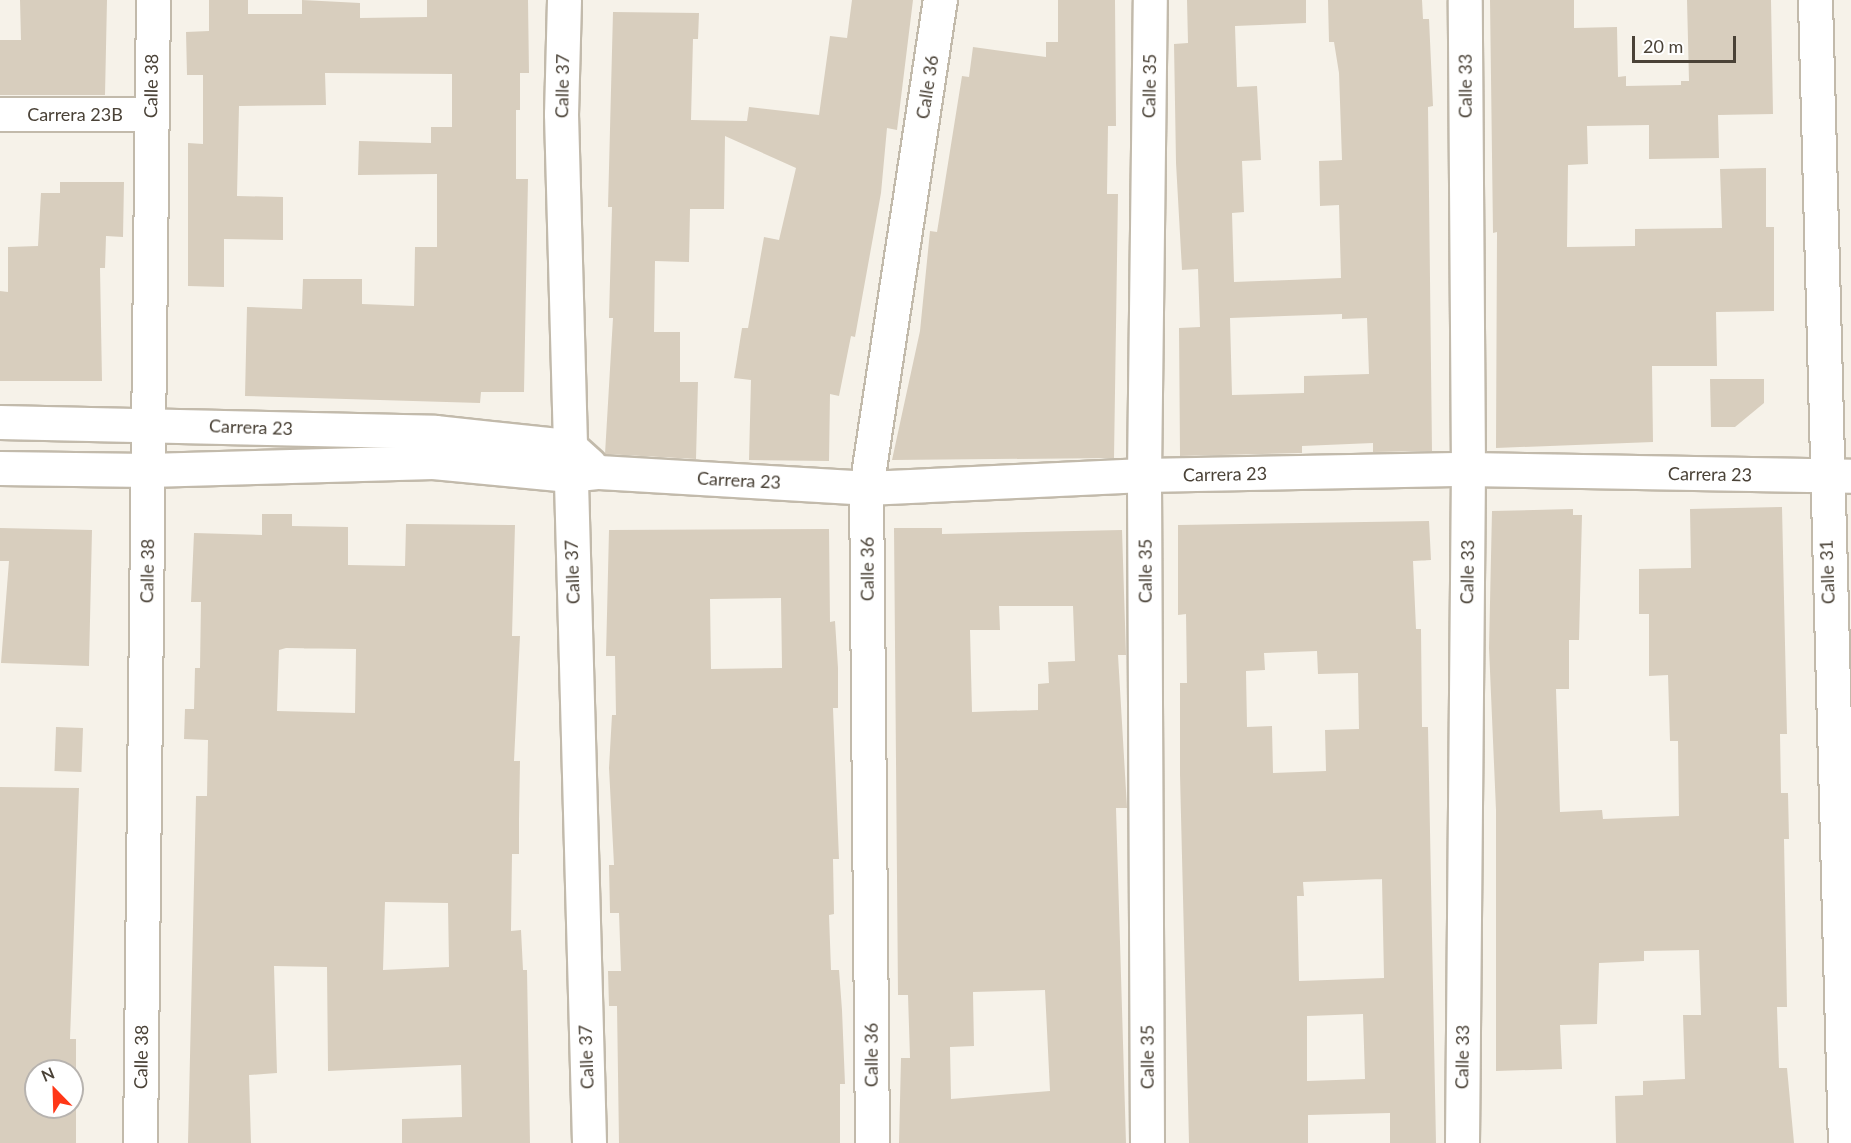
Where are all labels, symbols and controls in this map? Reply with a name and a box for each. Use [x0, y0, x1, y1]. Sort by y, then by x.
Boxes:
scale bar [1635, 24, 1738, 62]
text: 20 m [1643, 35, 1683, 57]
street label: Calle 36 [911, 53, 943, 121]
street label: Calle 38 [140, 54, 162, 118]
street label: Calle 37 [551, 54, 573, 118]
street label: Calle 35 [1138, 54, 1160, 118]
street label: Calle 33 [1454, 54, 1476, 118]
street label: Carrera 23B [27, 103, 123, 125]
street label: Carrera 23 [209, 415, 293, 439]
street label: Carrera 23 [1183, 462, 1267, 486]
street label: Carrera 23 [1668, 462, 1752, 486]
street label: Carrera 23 [696, 467, 782, 493]
street label: Calle 36 [856, 537, 878, 601]
street label: Calle 38 [136, 539, 158, 603]
street label: Calle 37 [560, 539, 584, 605]
street label: Calle 35 [1134, 539, 1156, 603]
street label: Calle 31 [1815, 539, 1839, 605]
street label: Calle 33 [1456, 540, 1478, 604]
street label: Calle 36 [860, 1023, 882, 1087]
street label: Calle 37 [574, 1024, 598, 1090]
street label: Calle 38 [130, 1025, 152, 1089]
street label: Calle 35 [1136, 1025, 1158, 1089]
street label: Calle 33 [1451, 1025, 1473, 1089]
north arrow [24, 1059, 84, 1119]
text: N [38, 1063, 57, 1085]

